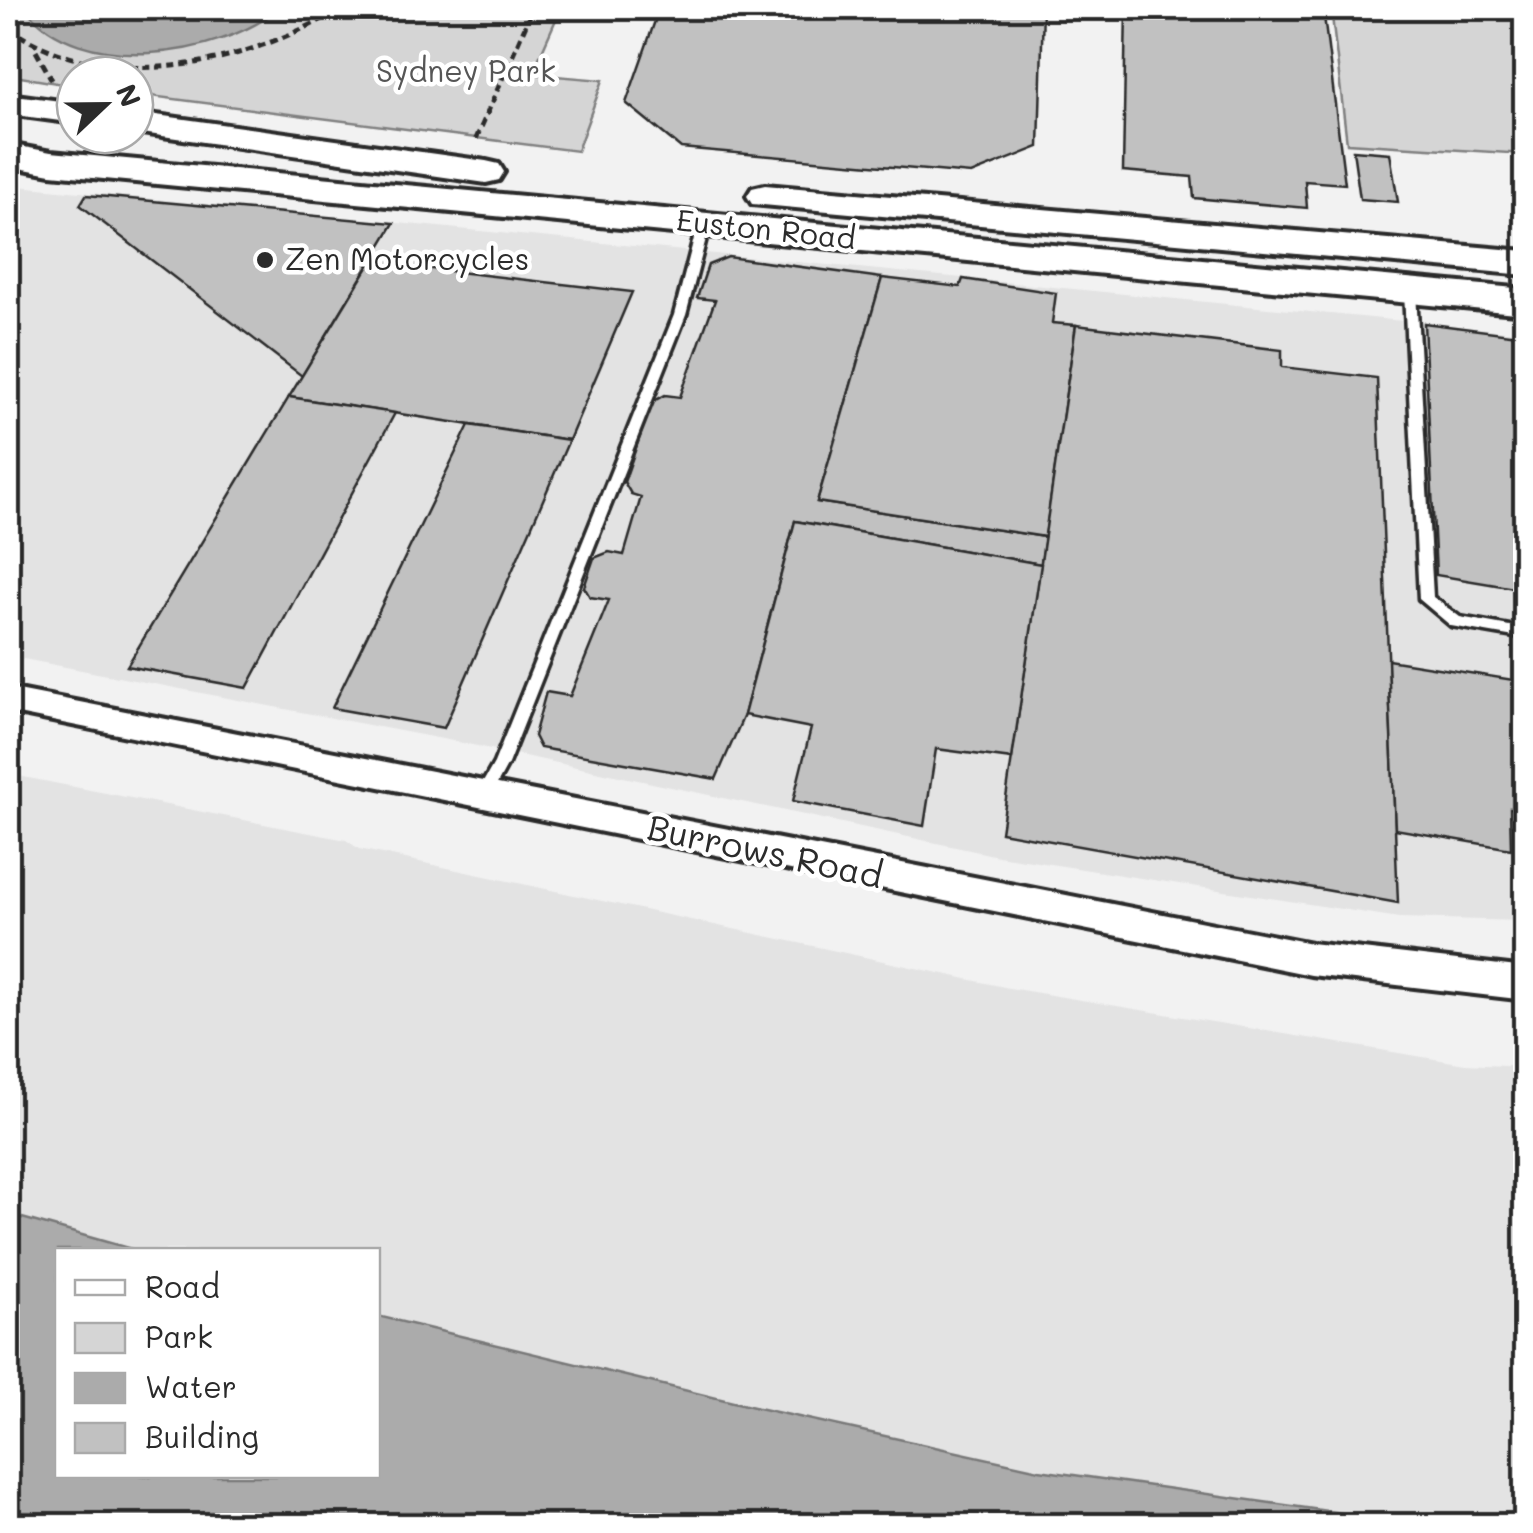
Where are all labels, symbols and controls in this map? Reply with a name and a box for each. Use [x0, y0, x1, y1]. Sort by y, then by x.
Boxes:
park label: Sydney Park [376, 50, 556, 90]
north arrow [55, 55, 155, 155]
text: N [108, 79, 150, 112]
street label: Euston Road [675, 199, 858, 257]
place label: Zen Motorcycles [285, 238, 529, 278]
marker: Zen Motorcycles [254, 249, 276, 271]
street label: Burrows Road [644, 803, 887, 897]
legend [55, 1248, 380, 1478]
text: Road [145, 1266, 220, 1306]
text: Park [145, 1316, 213, 1356]
text: Water [145, 1366, 237, 1406]
text: Building [145, 1416, 259, 1456]

